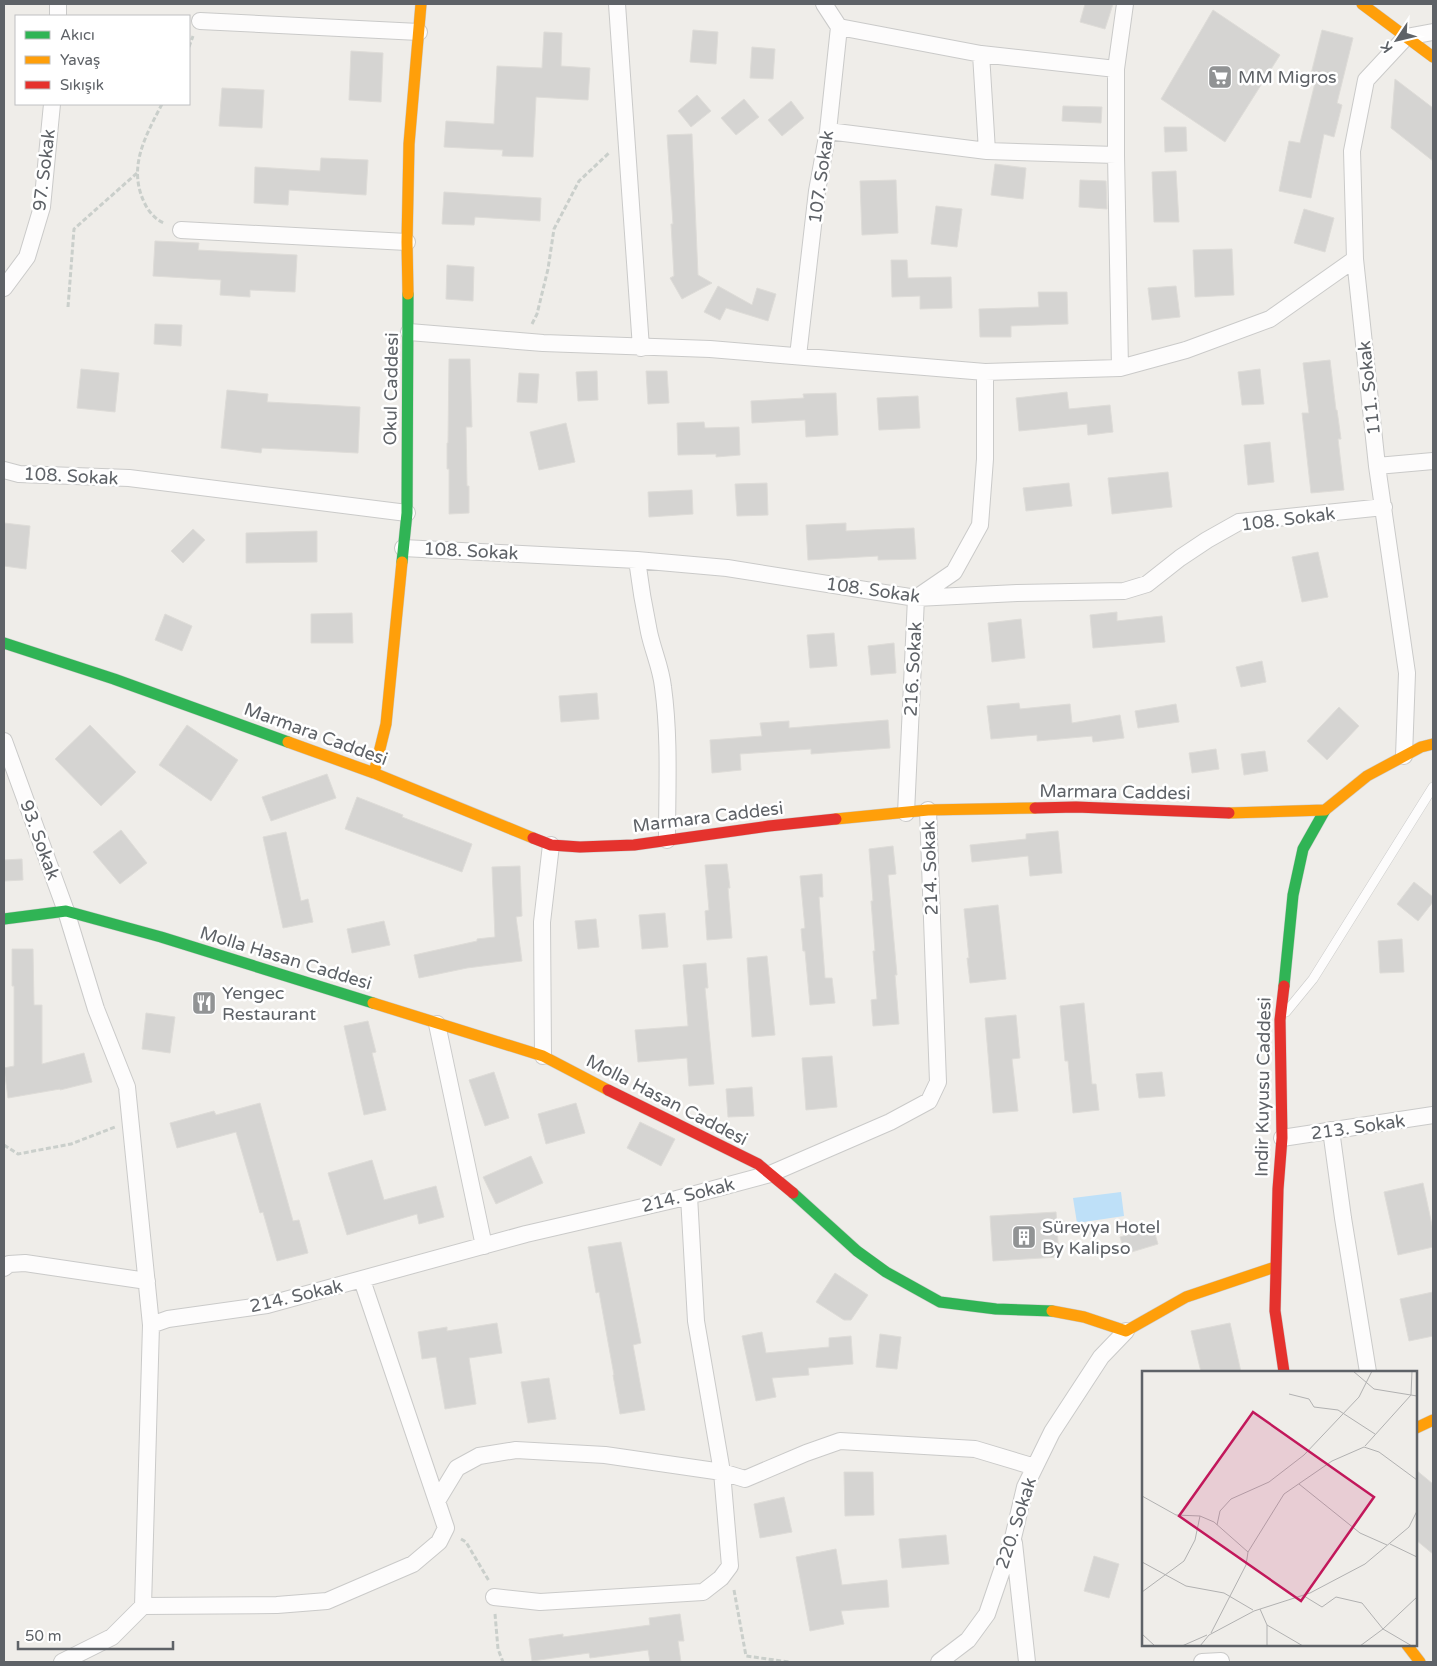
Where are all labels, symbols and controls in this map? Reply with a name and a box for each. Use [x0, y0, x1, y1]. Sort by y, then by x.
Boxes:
legend [15, 15, 190, 105]
north arrow [1372, 15, 1422, 65]
text: Akıcı [60, 26, 95, 44]
text: K [1377, 38, 1396, 56]
text: Yavaş [60, 51, 100, 69]
supermarket icon: MM Migros [1207, 64, 1233, 90]
place label: MM Migros [1238, 66, 1337, 88]
text: Sıkışık [60, 76, 104, 94]
street label: 97. Sokak [28, 127, 60, 212]
street label: 107. Sokak [804, 129, 838, 225]
street label: Okul Caddesi [379, 332, 403, 446]
street label: 111. Sokak [1353, 339, 1385, 436]
street label: 108. Sokak [23, 463, 119, 489]
street label: 108. Sokak [1240, 502, 1337, 536]
street label: 108. Sokak [423, 538, 519, 564]
street label: 108. Sokak [824, 573, 922, 608]
street label: 216. Sokak [900, 621, 926, 717]
street label: Marmara Caddesi [241, 698, 391, 770]
street label: Marmara Caddesi [1039, 780, 1191, 804]
street label: 93. Sokak [15, 797, 65, 883]
street label: Marmara Caddesi [632, 797, 784, 837]
street label: 214. Sokak [917, 820, 943, 916]
street label: Molla Hasan Caddesi [197, 921, 375, 995]
place label: Yengec Restaurant [222, 982, 316, 1025]
restaurant icon: Yengec Restaurant [191, 990, 217, 1016]
street label: Indir Kuyusu Caddesi [1250, 997, 1276, 1177]
street label: Molla Hasan Caddesi [582, 1050, 752, 1150]
street label: 213. Sokak [1309, 1109, 1407, 1144]
street label: 214. Sokak [639, 1173, 737, 1217]
place label: Süreyya Hotel By Kalipso [1042, 1216, 1160, 1259]
building icon: Süreyya Hotel By Kalipso [1011, 1224, 1037, 1250]
street label: 214. Sokak [247, 1275, 345, 1317]
inset map [1142, 1371, 1417, 1646]
street label: 220. Sokak [991, 1474, 1041, 1572]
scale bar [18, 1618, 172, 1650]
text: 50 m [25, 1627, 62, 1645]

